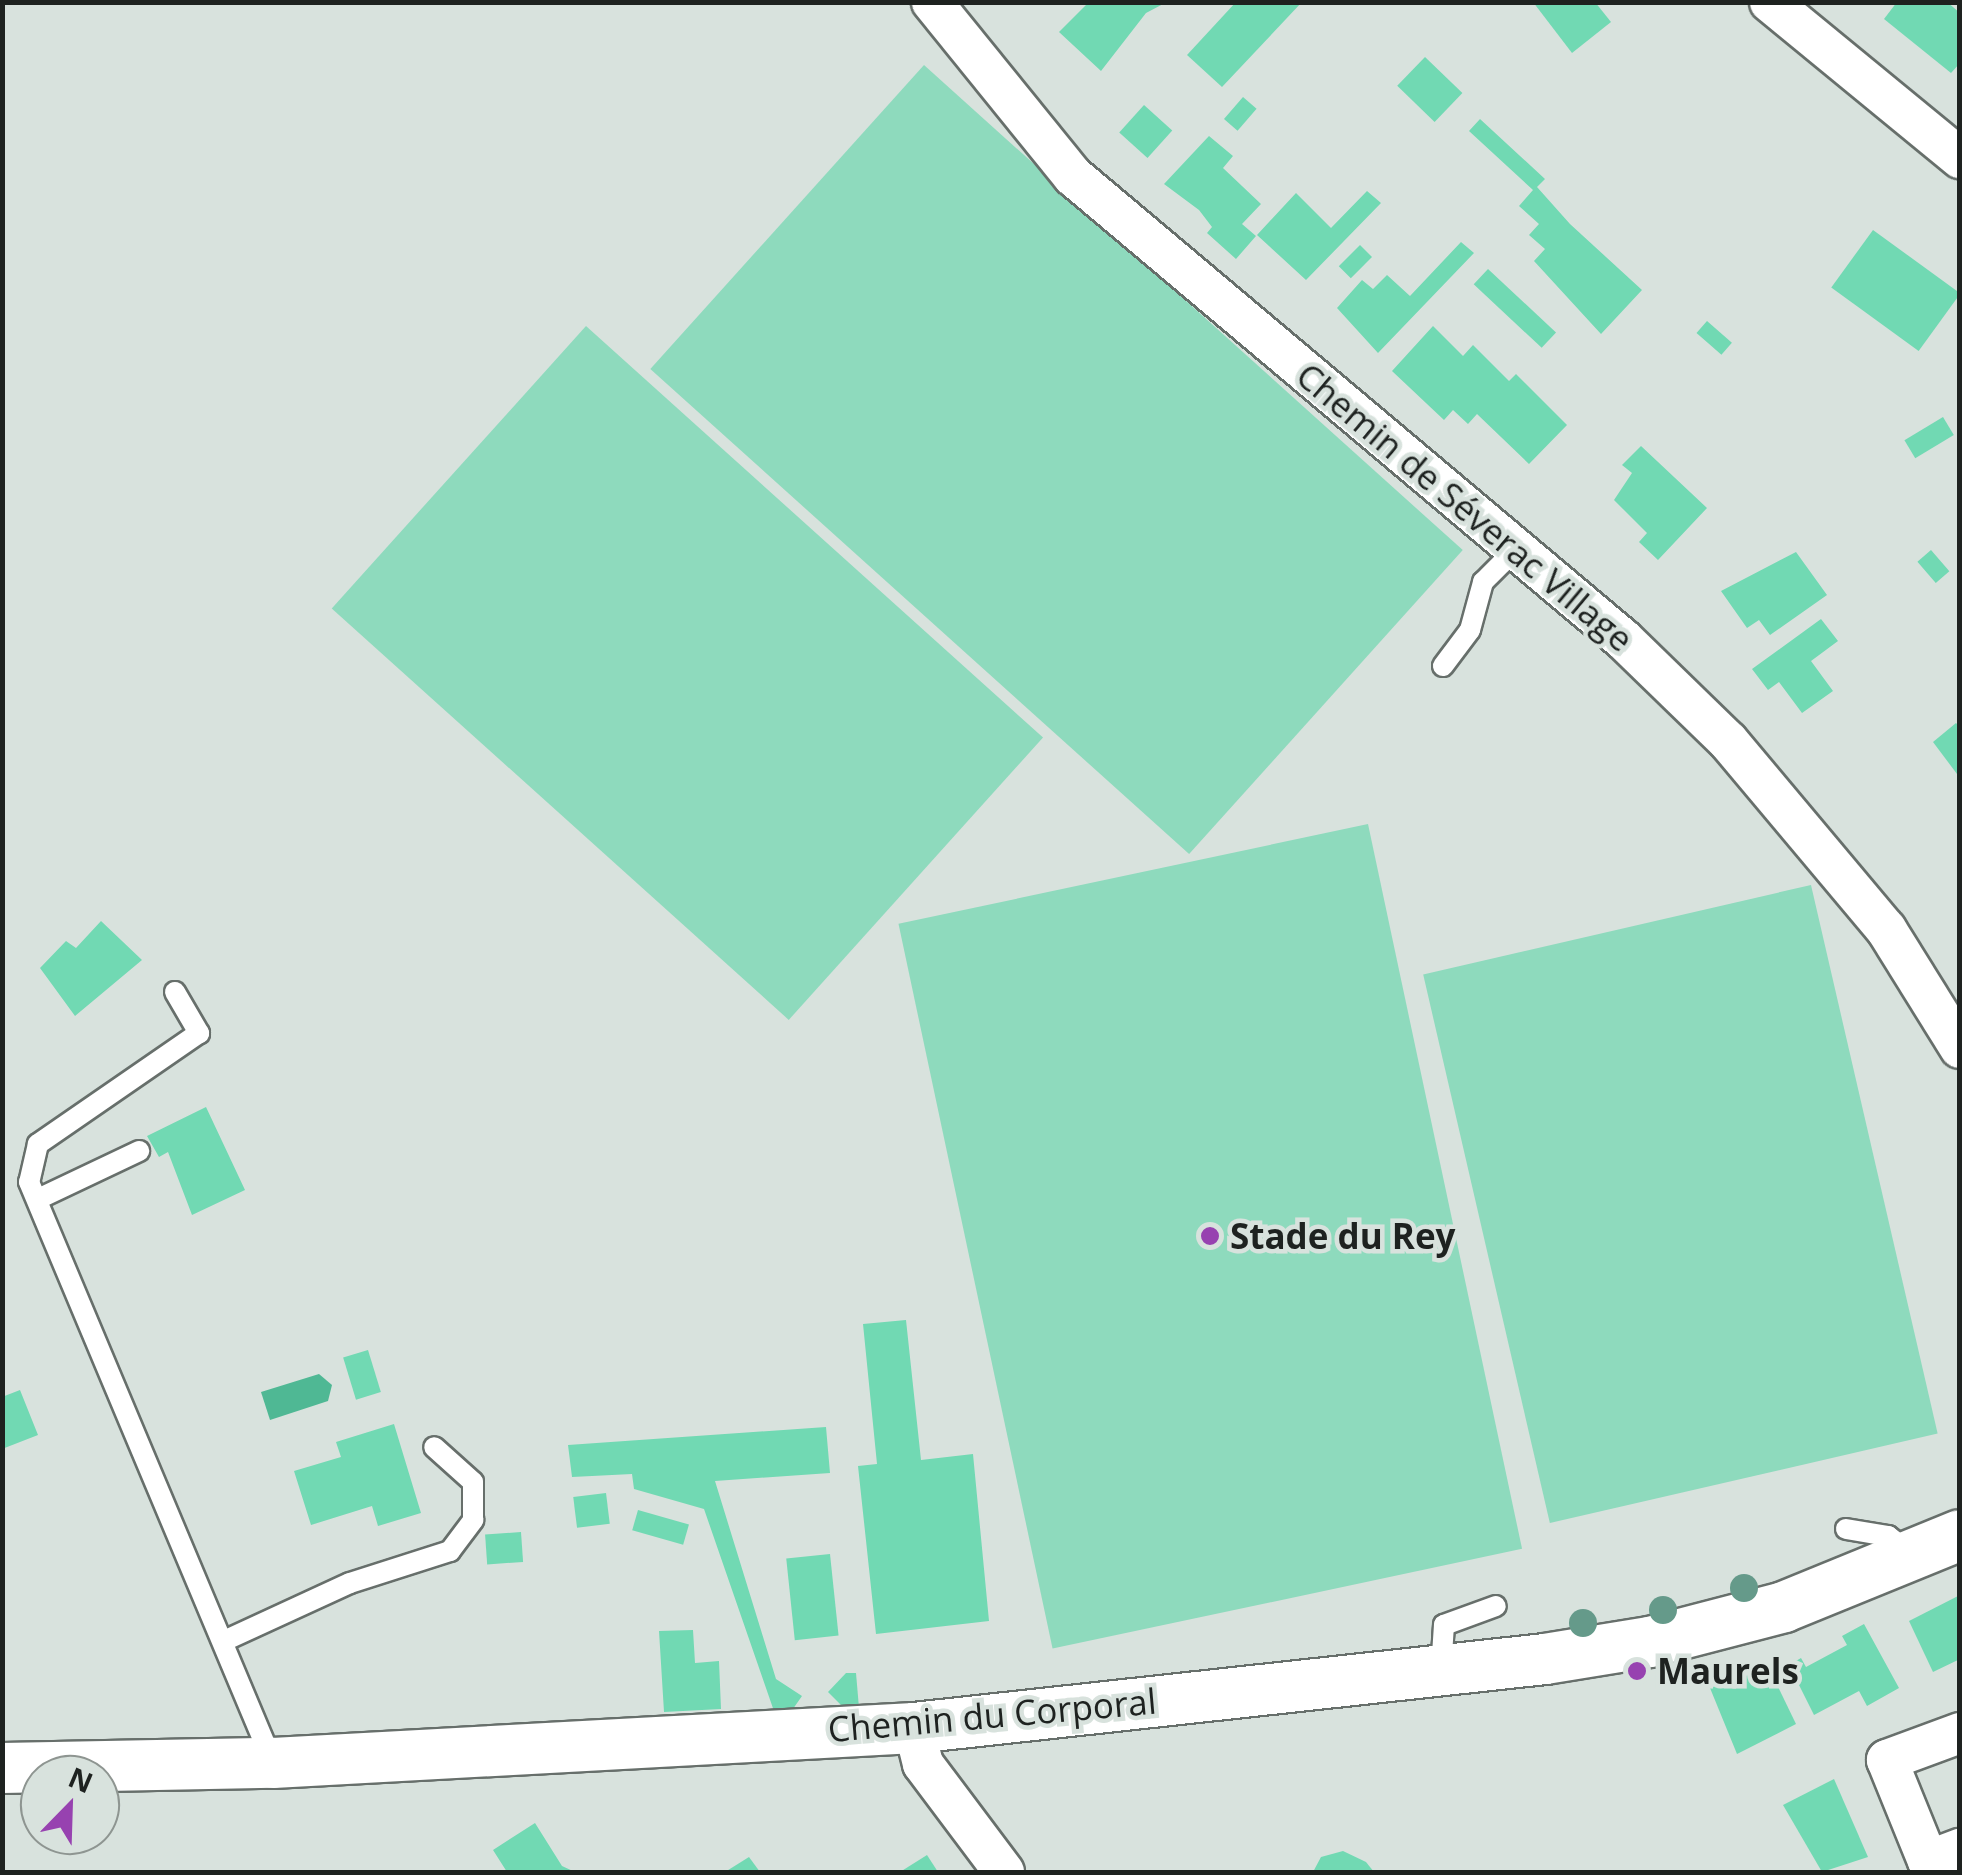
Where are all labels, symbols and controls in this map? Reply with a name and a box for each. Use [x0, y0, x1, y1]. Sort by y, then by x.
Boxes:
street label: Chemin de Séverac Village [1288, 354, 1642, 660]
place label: Stade du Rey [1230, 1215, 1455, 1257]
marker: Stade du Rey [1199, 1225, 1221, 1247]
place label: Maurels [1657, 1650, 1799, 1692]
marker: Maurels [1626, 1660, 1648, 1682]
street label: Chemin du Corporal [826, 1680, 1158, 1750]
north arrow [20, 1755, 120, 1855]
text: N [63, 1757, 99, 1801]

